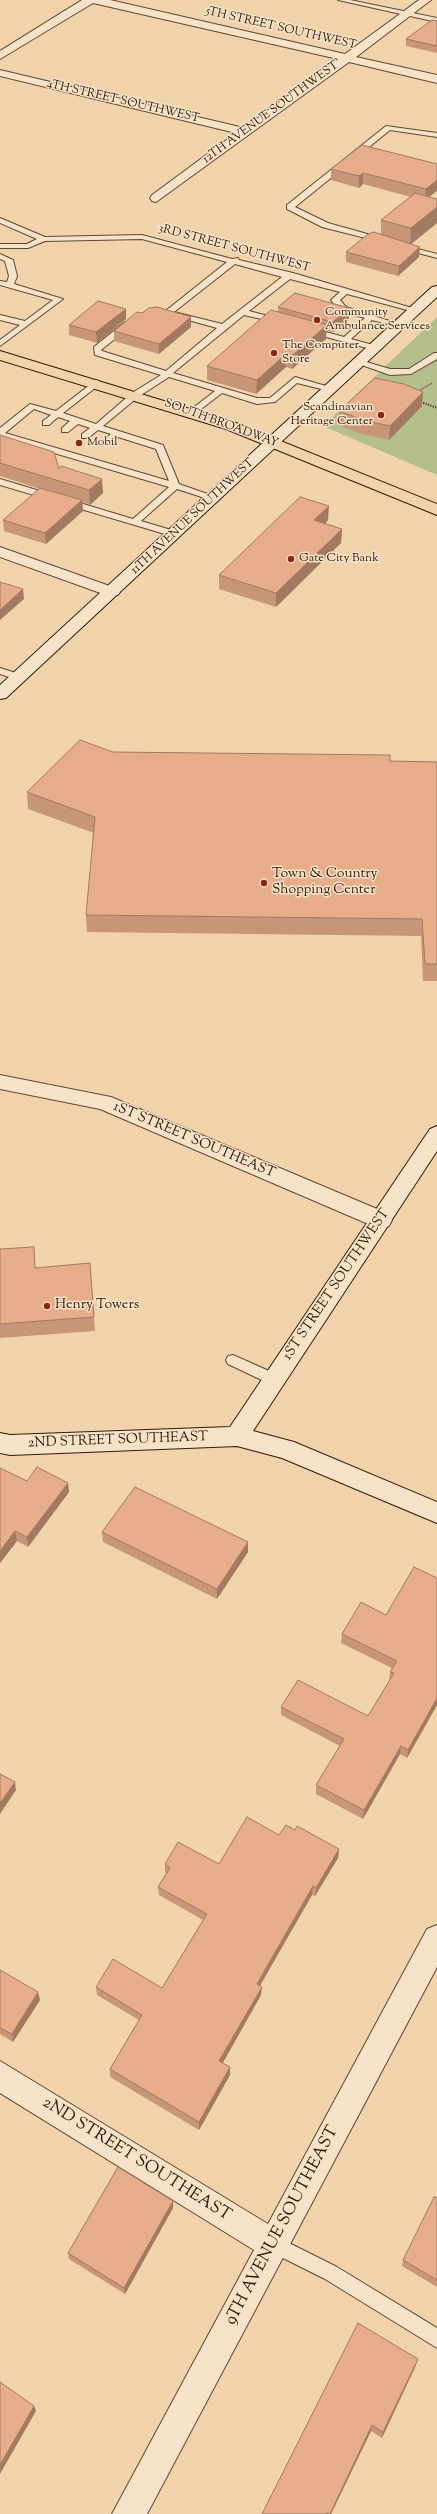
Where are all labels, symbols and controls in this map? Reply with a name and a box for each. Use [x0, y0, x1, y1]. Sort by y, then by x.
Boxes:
street label: 5TH STREET SOUTHWEST [204, 5, 358, 53]
street label: 12TH AVENUE SOUTHWEST [200, 59, 342, 167]
street label: 4TH STREET SOUTHWEST [45, 77, 201, 127]
street label: 3RD STREET SOUTHWEST [157, 222, 311, 276]
place label: Community Ambulance Services [325, 306, 430, 334]
marker: Community Ambulance Services [312, 315, 322, 325]
place label: The Computer Store [282, 339, 359, 367]
marker: The Computer Store [269, 348, 279, 358]
street label: SOUTH BROADWAY [162, 397, 280, 451]
place label: Scandinavian Heritage Center [291, 401, 373, 429]
marker: Scandinavian Heritage Center [376, 410, 386, 420]
place label: Mobil [87, 436, 118, 450]
marker: Mobil [74, 438, 84, 448]
street label: 11TH AVENUE SOUTHWEST [128, 456, 258, 578]
place label: Gate City Bank [299, 552, 379, 566]
marker: Gate City Bank [286, 554, 296, 564]
place label: Town & Country Shopping Center [272, 867, 378, 900]
marker: Town & Country Shopping Center [259, 878, 269, 888]
street label: 1ST STREET SOUTHEAST [110, 1099, 278, 1183]
street label: 1ST STREET SOUTHWEST [280, 1206, 394, 1364]
place label: Henry Towers [55, 1298, 139, 1314]
marker: Henry Towers [42, 1301, 52, 1311]
street label: 2ND STREET SOUTHEAST [28, 1429, 208, 1453]
street label: 2ND STREET SOUTHEAST [38, 2093, 234, 2227]
street label: 9TH AVENUE SOUTHEAST [222, 2123, 344, 2329]

